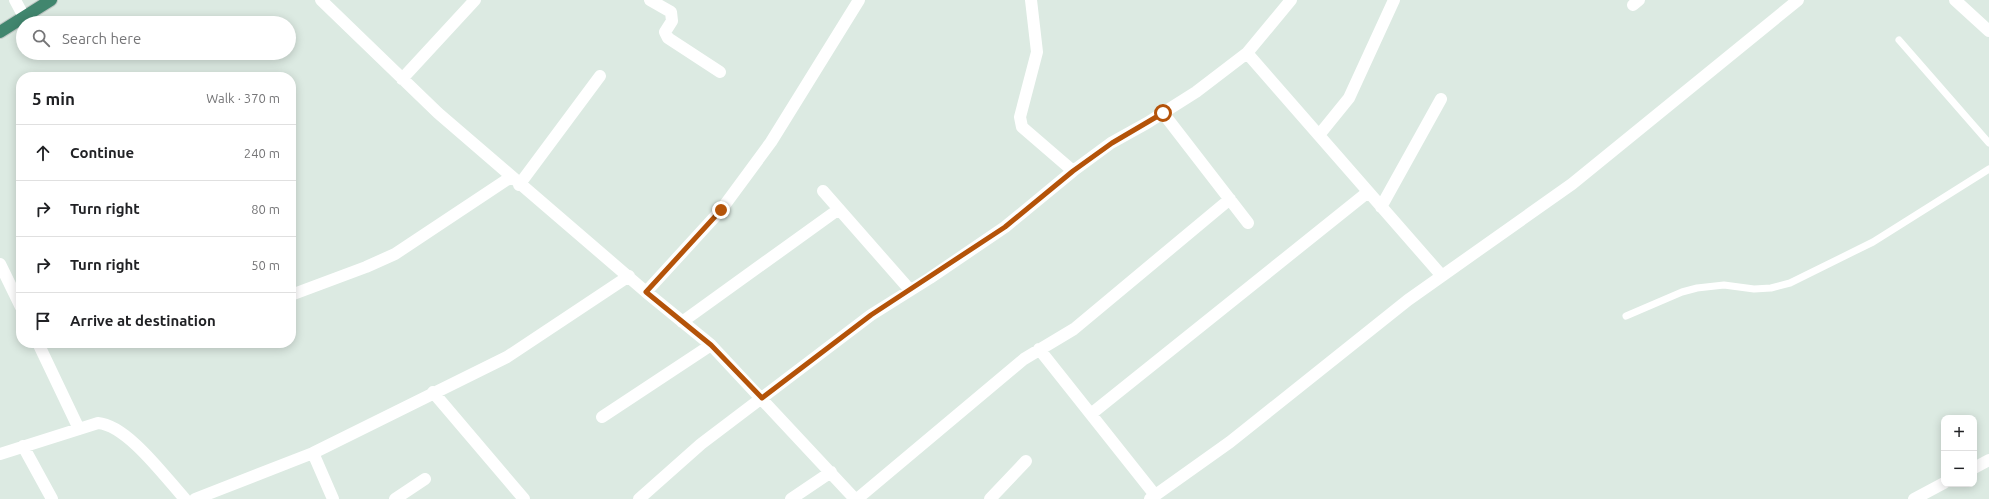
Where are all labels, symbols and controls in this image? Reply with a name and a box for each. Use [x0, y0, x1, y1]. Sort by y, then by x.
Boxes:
search box [16, 16, 296, 60]
icon: search [30, 27, 52, 49]
text: Search here [62, 30, 141, 47]
text: 5 min [32, 89, 75, 108]
text: Walk · 370 m [206, 91, 280, 105]
route start [1154, 104, 1172, 122]
icon: ahead [32, 142, 54, 164]
text: Continue [70, 144, 134, 161]
text: 240 m [244, 146, 280, 160]
icon: right [32, 198, 54, 220]
text: Turn right [70, 200, 140, 217]
route end [712, 201, 730, 219]
text: 80 m [251, 202, 280, 216]
icon: right [32, 254, 54, 276]
text: Turn right [70, 256, 140, 273]
text: 50 m [251, 258, 280, 272]
icon: arrive [32, 310, 54, 332]
text: Arrive at destination [70, 312, 216, 329]
map controls [1941, 415, 1977, 487]
button: + [1941, 415, 1977, 451]
button: − [1941, 451, 1977, 487]

